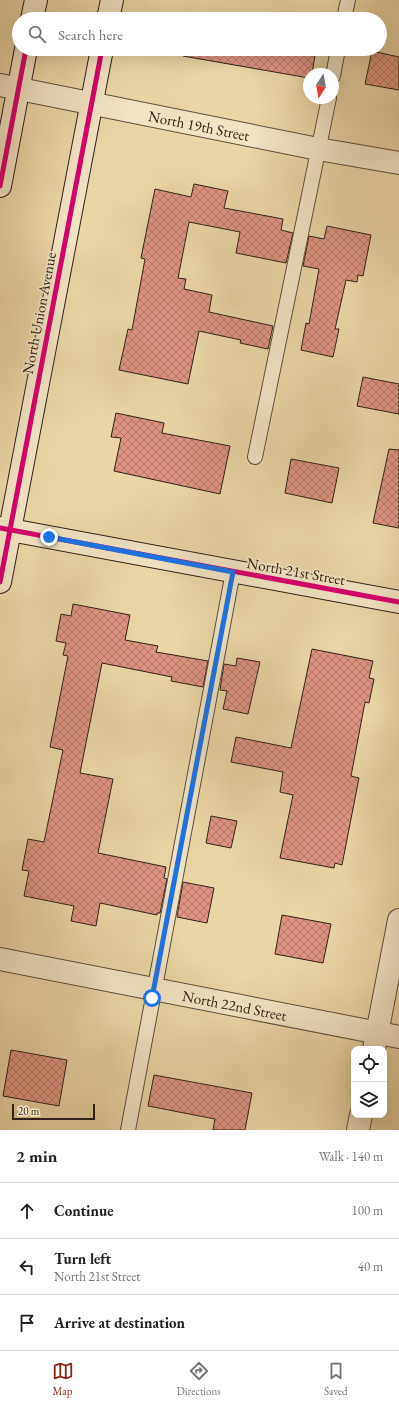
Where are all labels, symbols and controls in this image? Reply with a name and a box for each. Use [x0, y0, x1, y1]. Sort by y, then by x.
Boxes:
search box [12, 12, 387, 56]
icon: search [26, 23, 48, 45]
text: Search here [58, 25, 123, 44]
north arrow [303, 68, 339, 104]
street label: North 19th Street [147, 106, 251, 145]
street label: North Union Avenue [18, 250, 60, 376]
route end [40, 528, 58, 546]
street label: North 21st Street [245, 553, 347, 589]
street label: North 22nd Street [181, 985, 289, 1024]
route start [143, 989, 161, 1007]
map controls [351, 1046, 387, 1118]
button: locate [351, 1046, 387, 1082]
button: layers [351, 1082, 387, 1118]
scale bar [12, 1102, 95, 1121]
text: 20 m [18, 1104, 39, 1118]
text: 2 min [16, 1145, 57, 1167]
text: Walk · 140 m [319, 1148, 383, 1165]
icon: ahead [16, 1200, 38, 1222]
text: Continue [54, 1201, 114, 1220]
text: 100 m [352, 1202, 383, 1219]
text: Turn left [54, 1249, 111, 1268]
icon: left [16, 1256, 38, 1278]
text: 40 m [358, 1258, 383, 1275]
text: North 21st Street [54, 1268, 140, 1285]
icon: arrive [16, 1312, 38, 1334]
text: Arrive at destination [54, 1313, 185, 1332]
tab: Map [52, 1360, 74, 1398]
tab: Directions [177, 1360, 221, 1398]
tab: Saved [324, 1360, 347, 1398]

